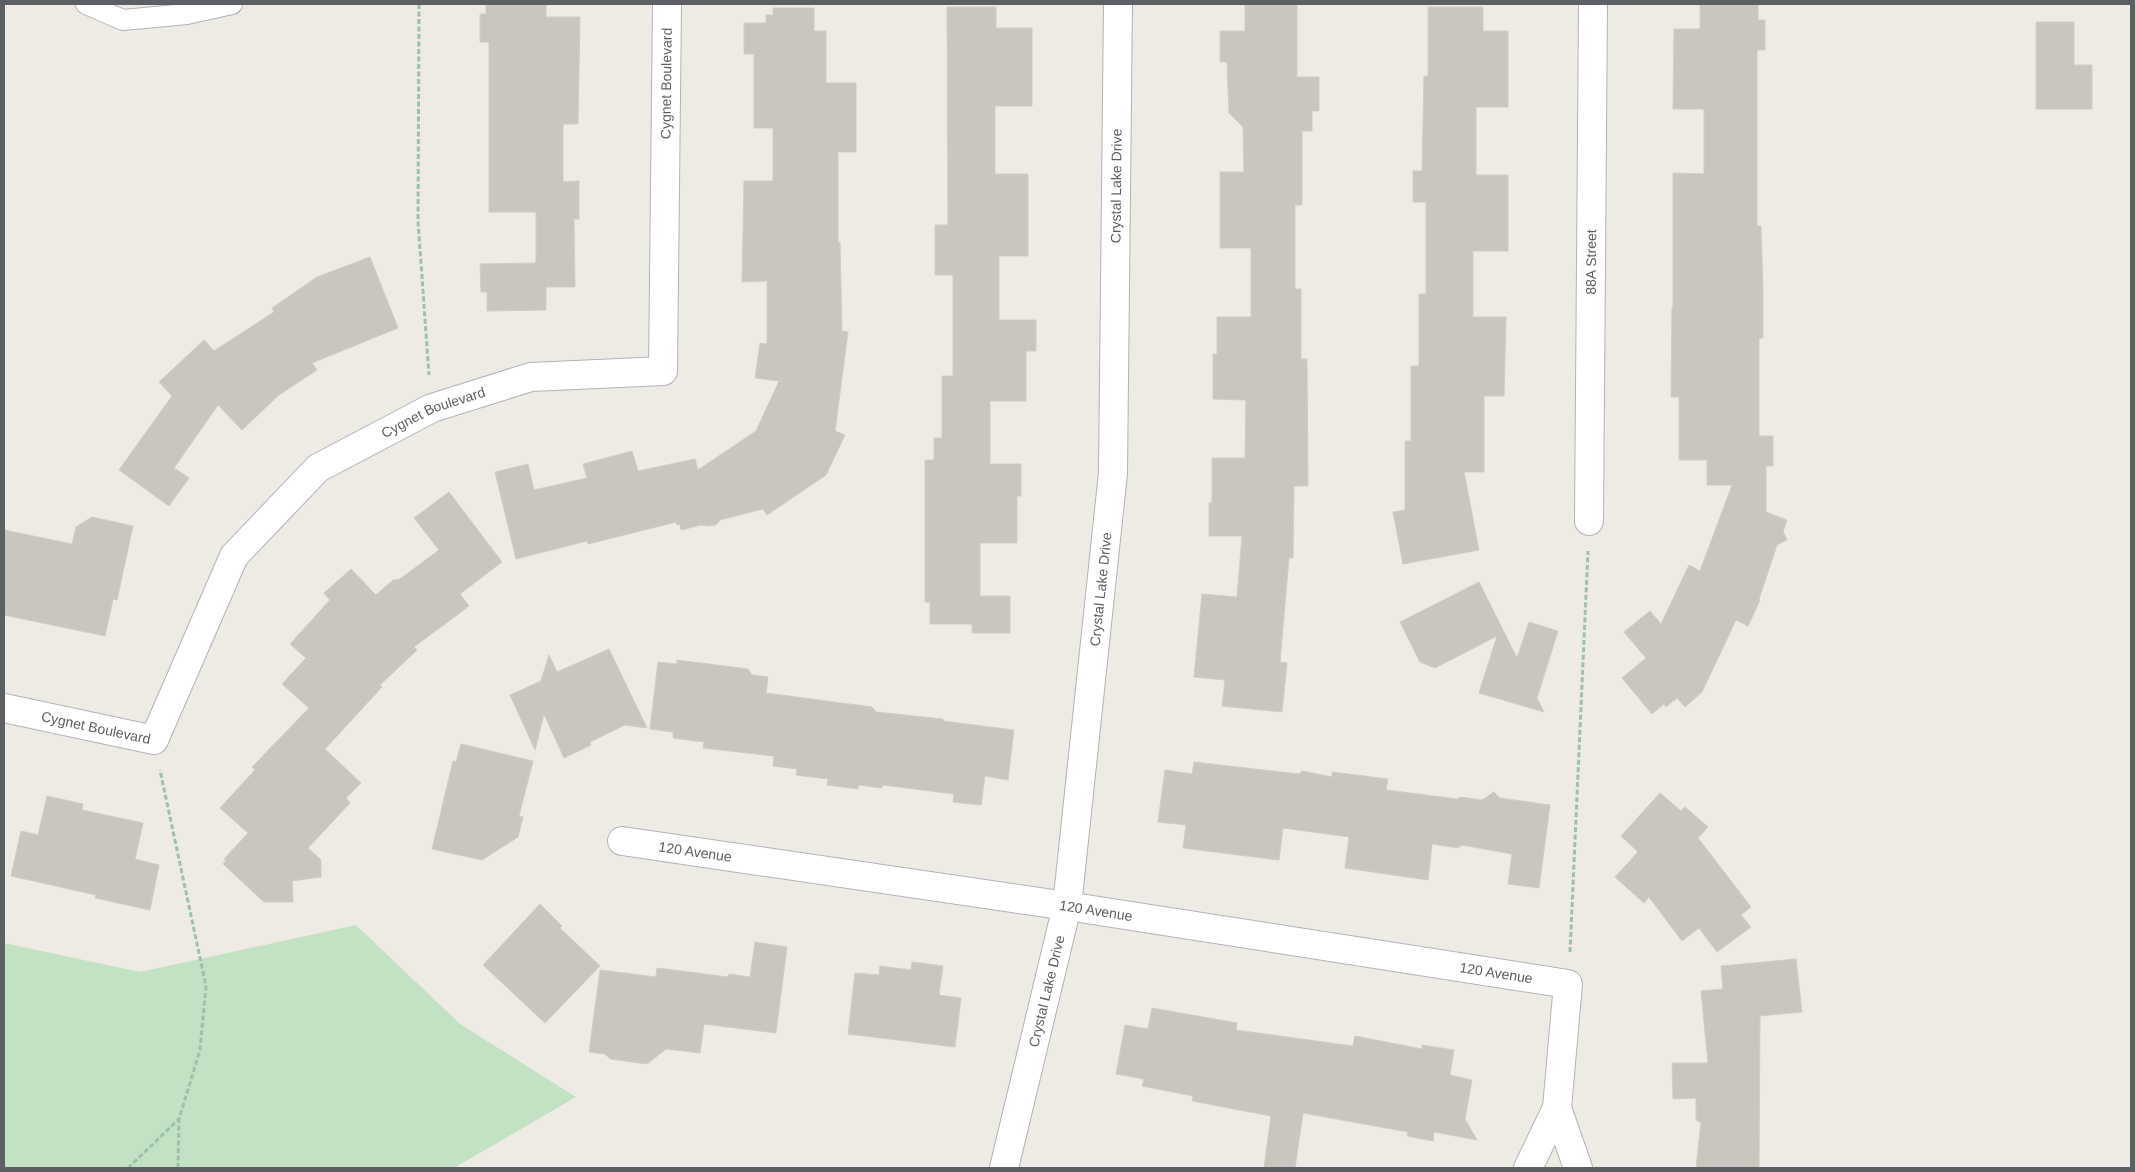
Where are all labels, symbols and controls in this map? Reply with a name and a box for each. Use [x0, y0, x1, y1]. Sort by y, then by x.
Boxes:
street label: Cygnet Boulevard [658, 28, 675, 139]
street label: Crystal Lake Drive [1107, 128, 1125, 243]
street label: 88A Street [1583, 229, 1599, 295]
street label: Cygnet Boulevard [379, 384, 487, 441]
street label: Crystal Lake Drive [1087, 531, 1115, 647]
street label: Cygnet Boulevard [40, 708, 152, 747]
street label: 120 Avenue [658, 838, 733, 865]
street label: 120 Avenue [1058, 897, 1134, 924]
street label: Crystal Lake Drive [1025, 933, 1068, 1049]
street label: 120 Avenue [1458, 959, 1534, 986]

